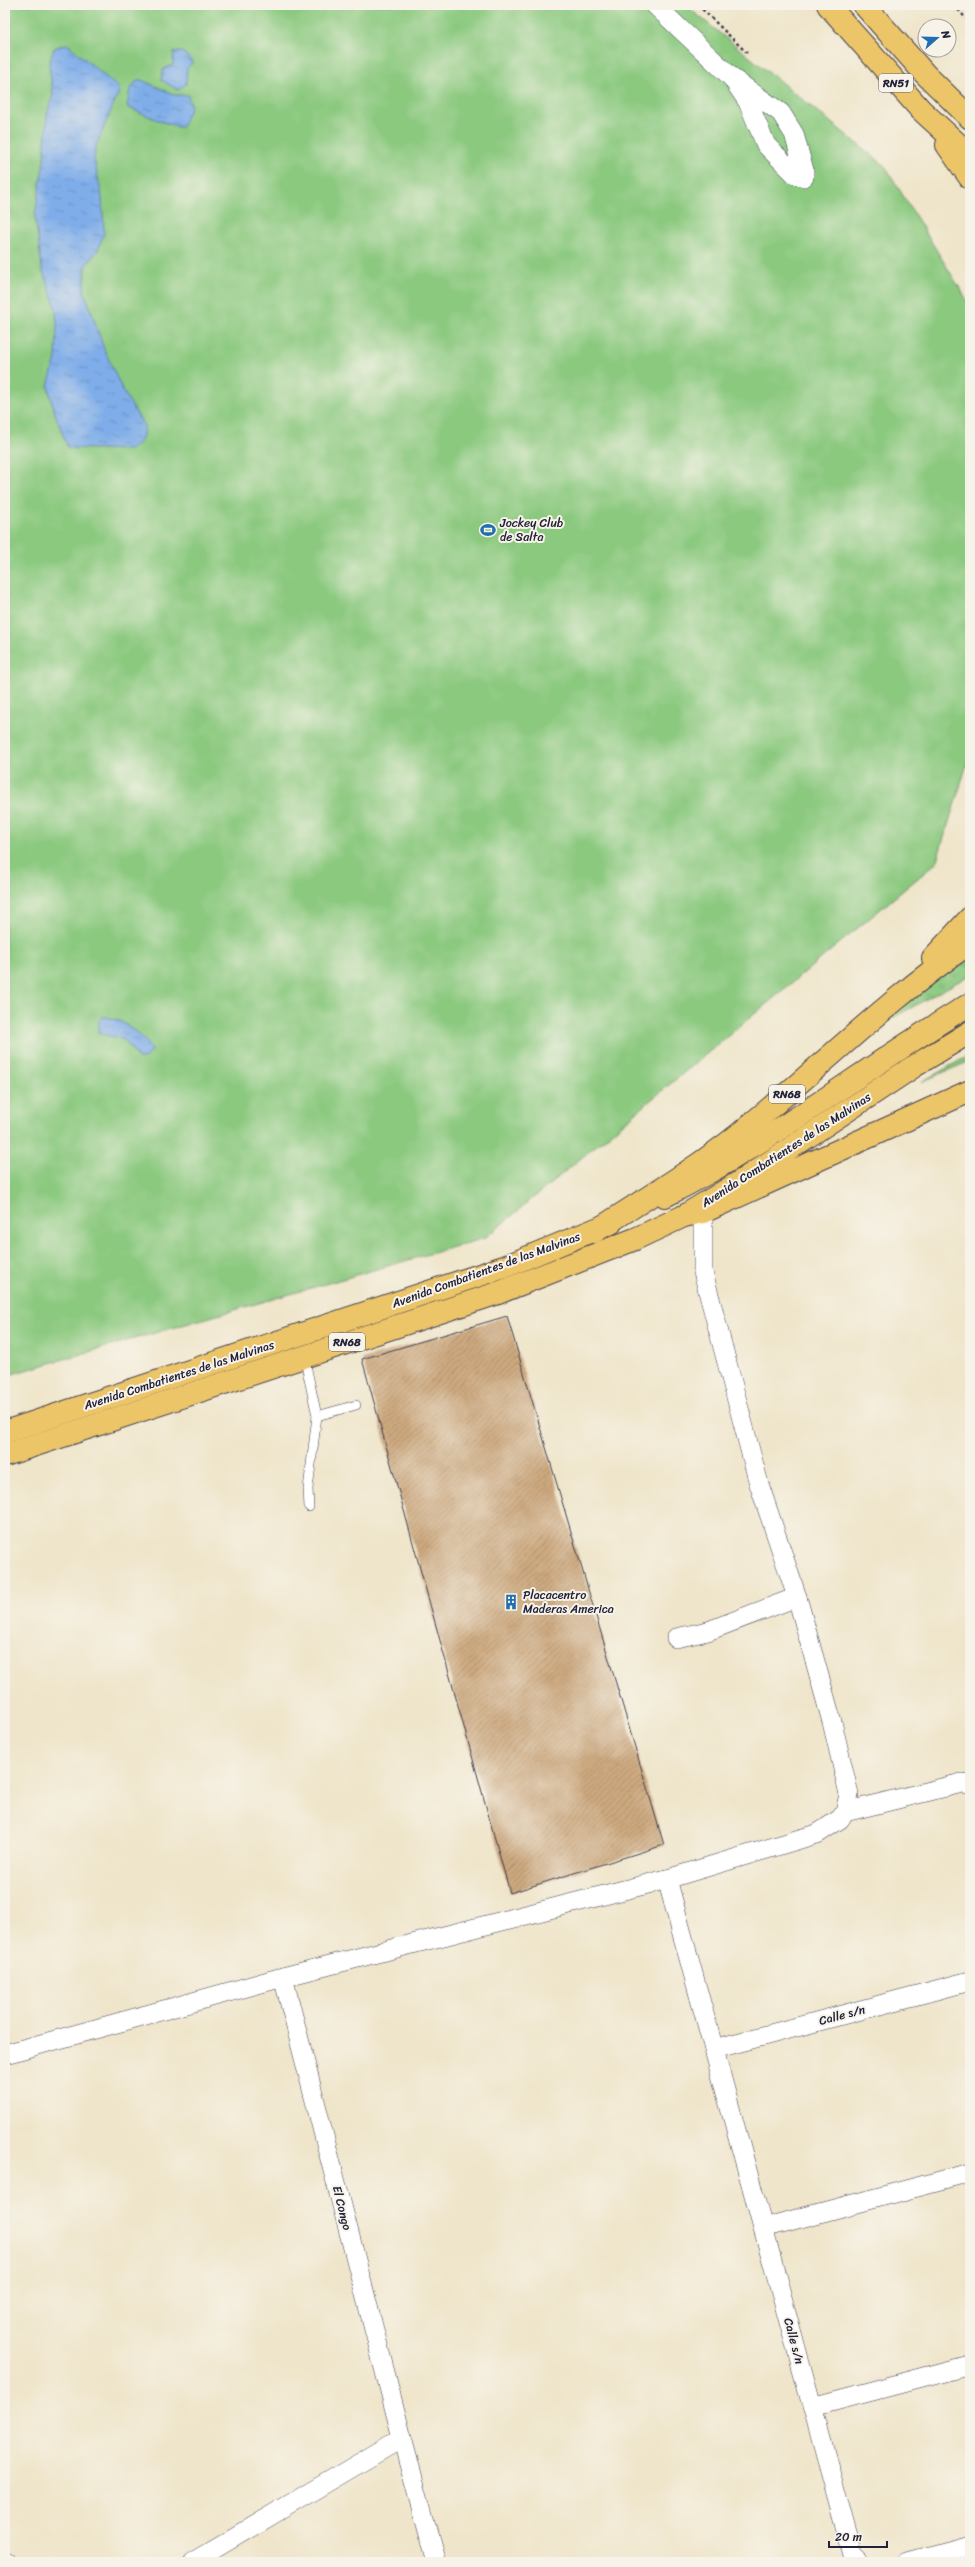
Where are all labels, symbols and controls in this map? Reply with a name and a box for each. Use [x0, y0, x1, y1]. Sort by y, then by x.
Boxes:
north arrow [917, 18, 957, 58]
text: N [935, 27, 956, 42]
road number: RN51 [879, 74, 913, 92]
place label: Jockey Club de Salta [499, 512, 564, 548]
sports icon: Jockey Club de Salta [479, 521, 497, 539]
road number: RN68 [769, 1085, 805, 1103]
street label: Avenida Combatientes de las Malvinas [696, 1086, 876, 1214]
street label: Avenida Combatientes de las Malvinas [388, 1225, 584, 1315]
road number: RN68 [329, 1333, 365, 1351]
street label: Avenida Combatientes de las Malvinas [80, 1334, 278, 1417]
place label: Placacentro Maderas America [523, 1584, 614, 1620]
building icon: Placacentro Maderas America [502, 1593, 520, 1611]
street label: Calle s/n [816, 1998, 868, 2032]
street label: El Congo [326, 2183, 358, 2233]
street label: Calle s/n [777, 2315, 811, 2367]
scale bar [829, 2523, 887, 2549]
text: 20 m [835, 2526, 862, 2548]

